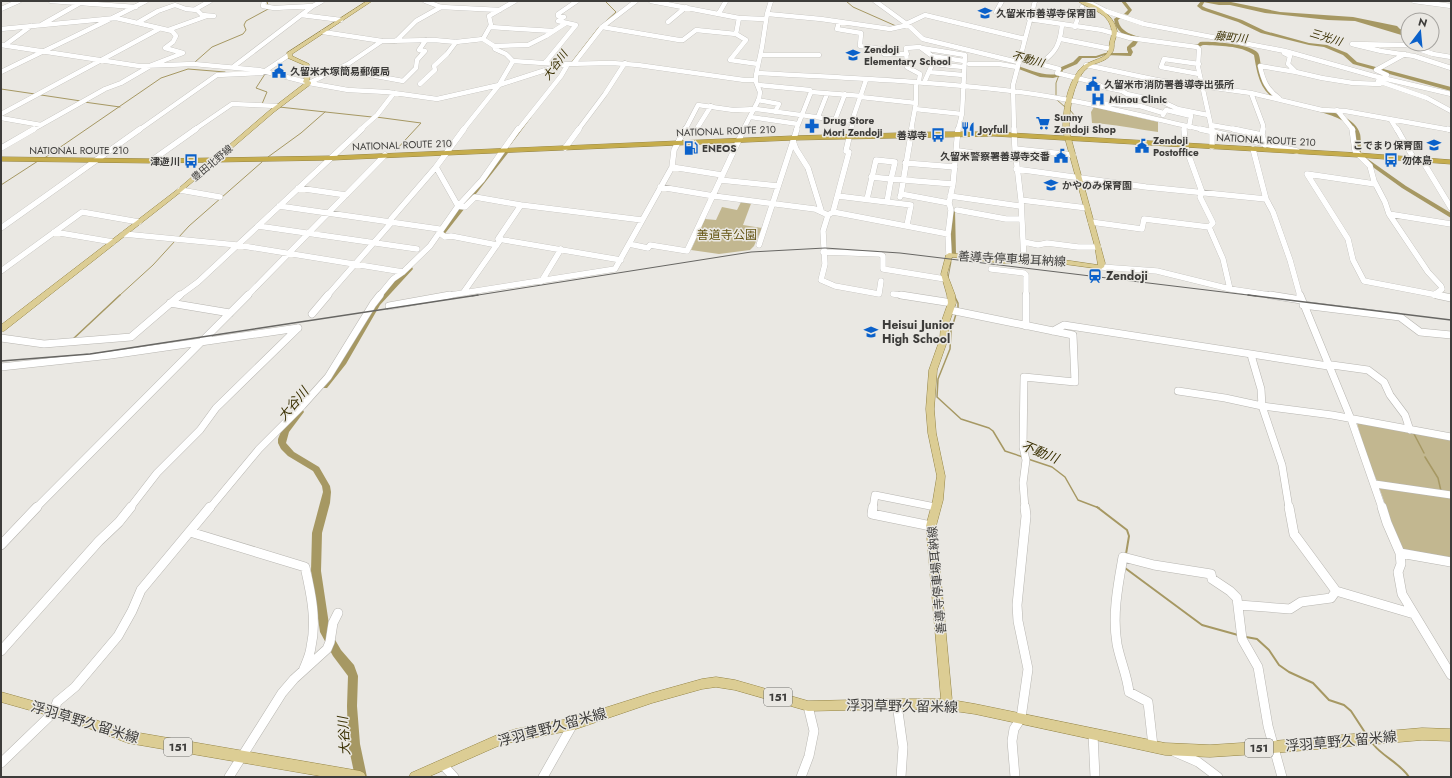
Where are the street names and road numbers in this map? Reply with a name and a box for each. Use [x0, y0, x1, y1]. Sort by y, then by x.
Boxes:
street label: NATIONAL ROUTE 210 [676, 122, 776, 140]
street label: NATIONAL ROUTE 210 [1216, 130, 1316, 150]
street label: NATIONAL ROUTE 210 [352, 136, 452, 154]
street label: 豊田北野線 [188, 141, 236, 185]
street label: NATIONAL ROUTE 210 [29, 143, 129, 158]
street label: 善導寺停車場耳納線 [958, 247, 1066, 271]
street label: 善導寺停車場耳納線 [923, 525, 951, 635]
road number: 151 [764, 688, 792, 706]
street label: 浮羽草野久留米線 [846, 695, 958, 717]
street label: 浮羽草野久留米線 [29, 696, 141, 748]
street label: 浮羽草野久留米線 [495, 703, 609, 751]
street label: 浮羽草野久留米線 [1284, 726, 1398, 756]
road number: 151 [164, 738, 192, 756]
road number: 151 [1245, 739, 1273, 757]

